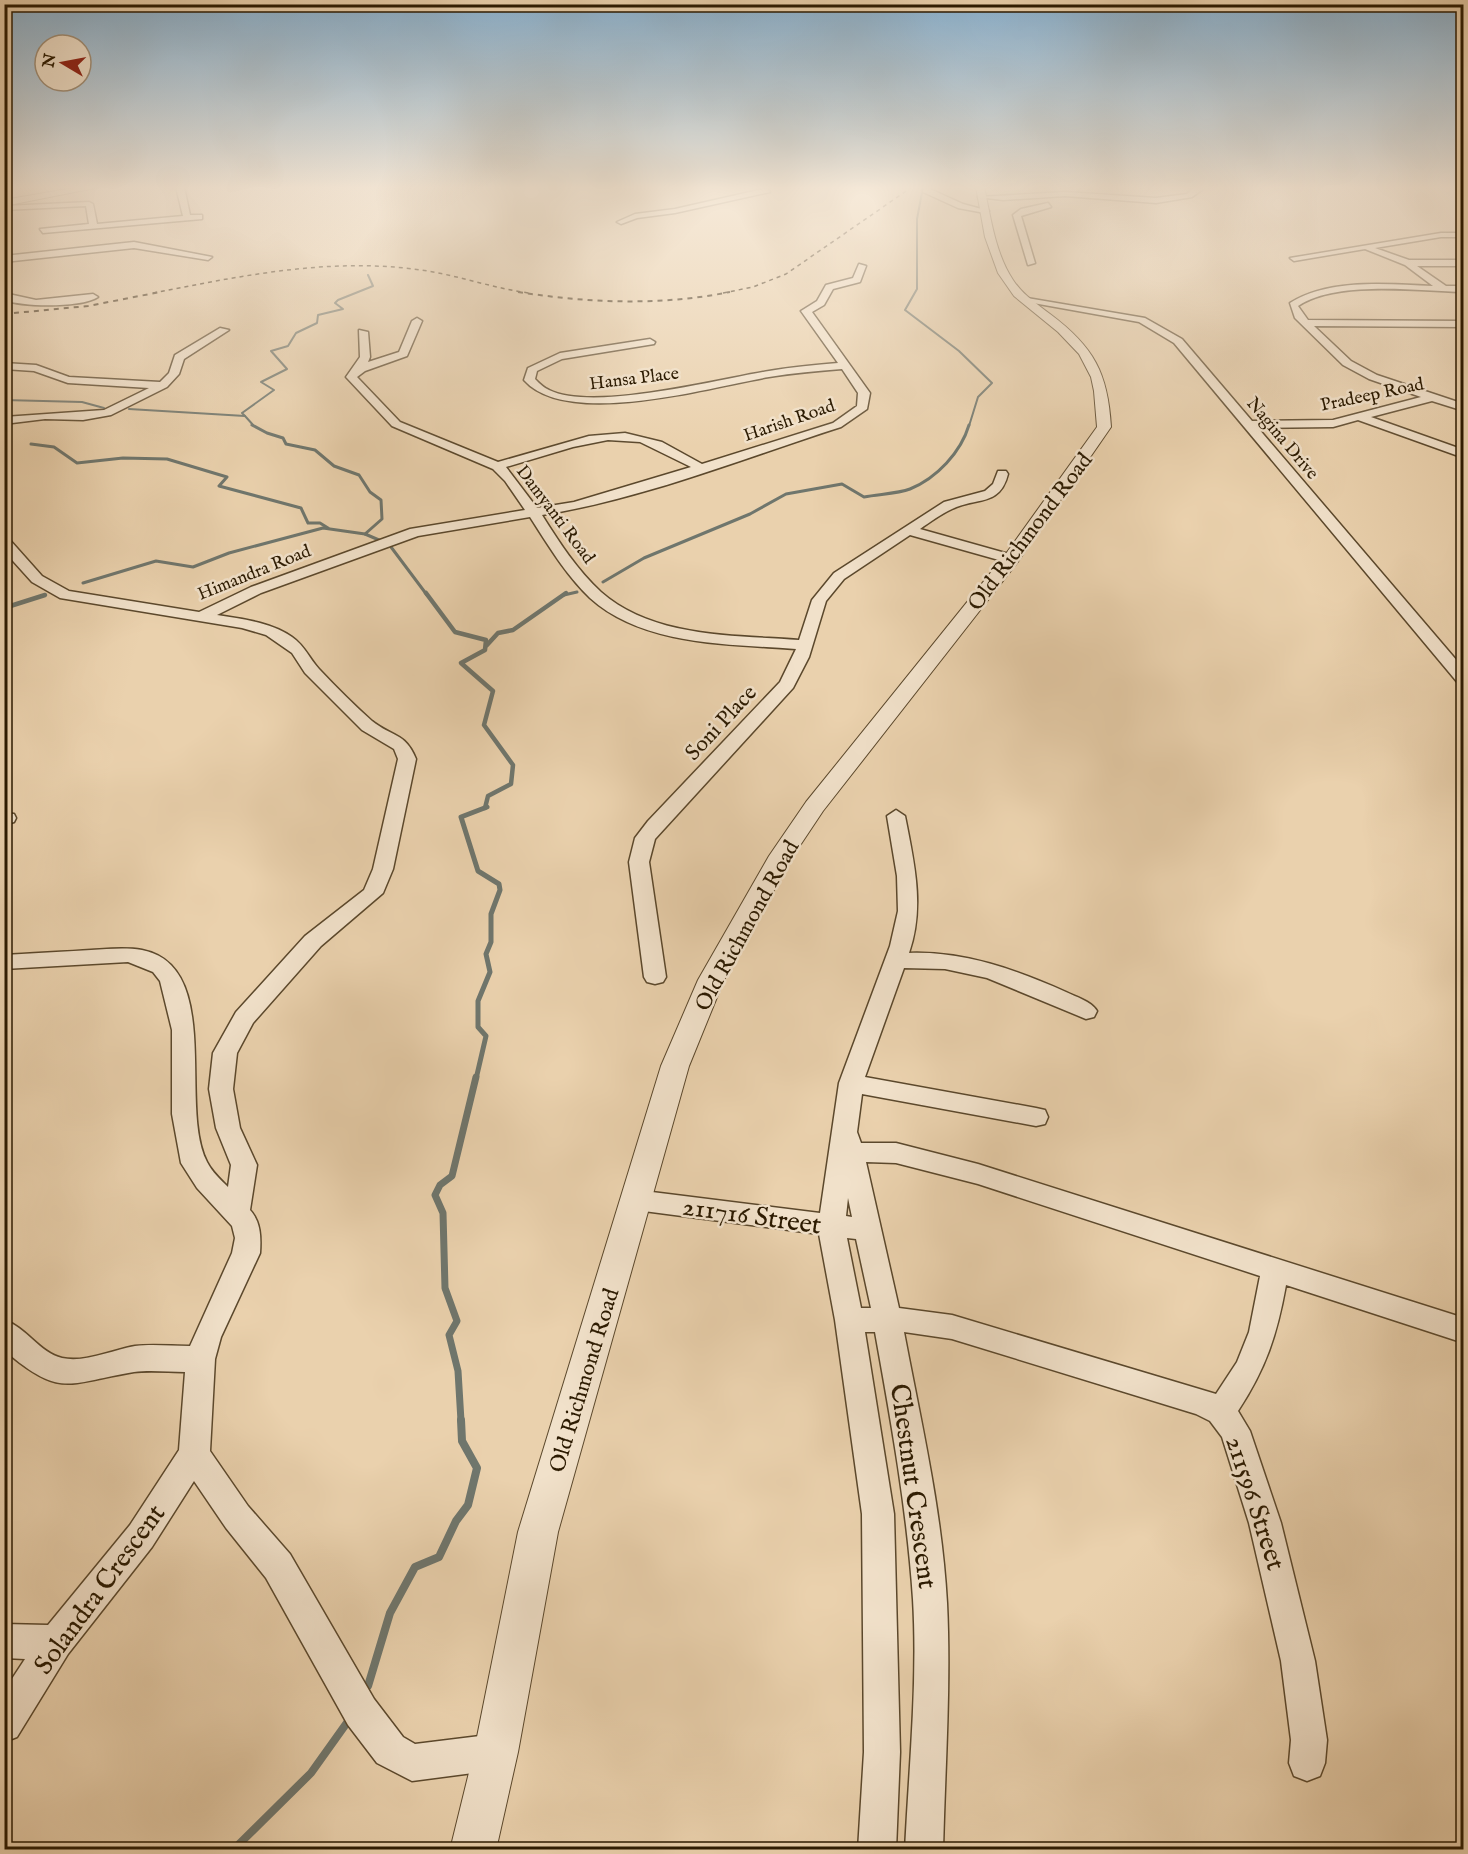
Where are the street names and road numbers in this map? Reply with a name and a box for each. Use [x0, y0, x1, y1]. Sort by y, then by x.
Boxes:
street label: Hansa Place [588, 363, 680, 396]
street label: Pradeep Road [1318, 373, 1427, 418]
street label: Nagina Drive [1241, 393, 1323, 485]
street label: Harish Road [741, 395, 839, 448]
street label: Old Richmond Road [962, 447, 1099, 617]
street label: Damyanti Road [510, 461, 600, 569]
street label: Himandra Road [195, 540, 315, 607]
street label: Soni Place [679, 680, 764, 767]
street label: Old Richmond Road [689, 835, 806, 1016]
street label: 211716 Street [680, 1190, 823, 1244]
street label: Old Richmond Road [544, 1285, 626, 1476]
street label: Chestnut Crescent [881, 1382, 943, 1591]
street label: 211596 Street [1216, 1432, 1292, 1575]
street label: Solandra Crescent [27, 1498, 174, 1682]

